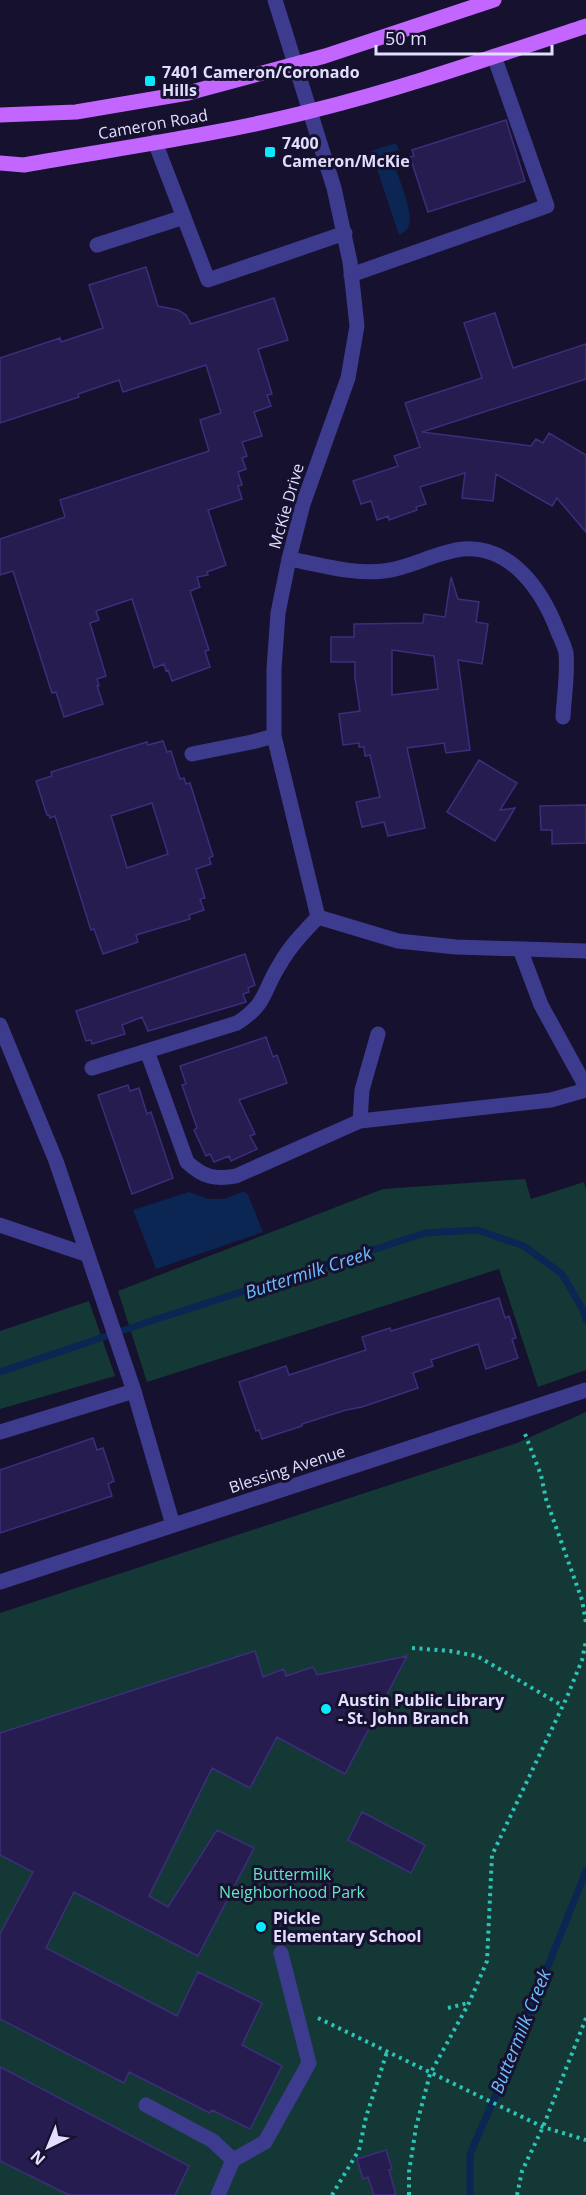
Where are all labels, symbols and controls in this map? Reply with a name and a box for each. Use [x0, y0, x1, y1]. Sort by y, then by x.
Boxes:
scale bar [376, 18, 552, 56]
text: 50 m [385, 26, 427, 50]
place label: 7401 Cameron/Coronado Hills [162, 61, 360, 101]
marker: 7401 Cameron/Coronado Hills [143, 74, 157, 88]
street label: Cameron Road [96, 104, 210, 144]
place label: 7400 Cameron/McKie [282, 132, 410, 172]
marker: 7400 Cameron/McKie [263, 145, 277, 159]
street label: McKie Drive [263, 461, 309, 551]
water label: Buttermilk Creek [242, 1240, 376, 1304]
street label: Blessing Avenue [226, 1440, 348, 1498]
place label: Austin Public Library - St. John Branch [338, 1689, 505, 1729]
marker: Austin Public Library - St. John Branch [319, 1702, 333, 1716]
park label: Buttermilk Neighborhood Park [219, 1863, 366, 1903]
place label: Pickle Elementary School [273, 1907, 421, 1947]
marker: Pickle Elementary School [254, 1920, 268, 1934]
water label: Buttermilk Creek [484, 1964, 556, 2097]
north arrow [18, 2117, 78, 2177]
text: N [26, 2145, 50, 2170]

